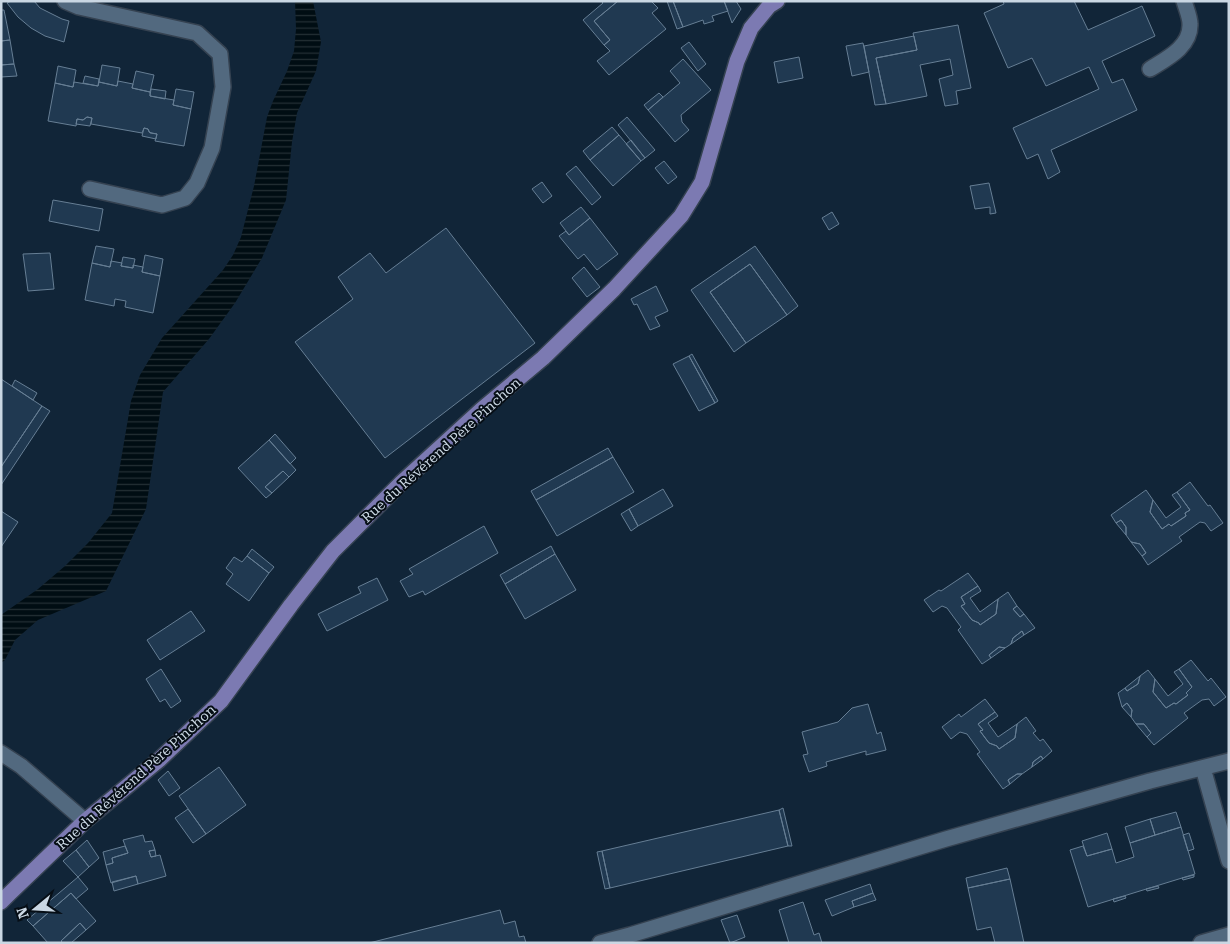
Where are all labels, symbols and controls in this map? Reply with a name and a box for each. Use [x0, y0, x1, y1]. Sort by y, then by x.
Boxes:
street label: Rue du Révérend Père Pinchon [358, 374, 524, 526]
street label: Rue du Révérend Père Pinchon [53, 701, 219, 853]
north arrow [10, 884, 60, 934]
text: N [13, 905, 32, 921]

